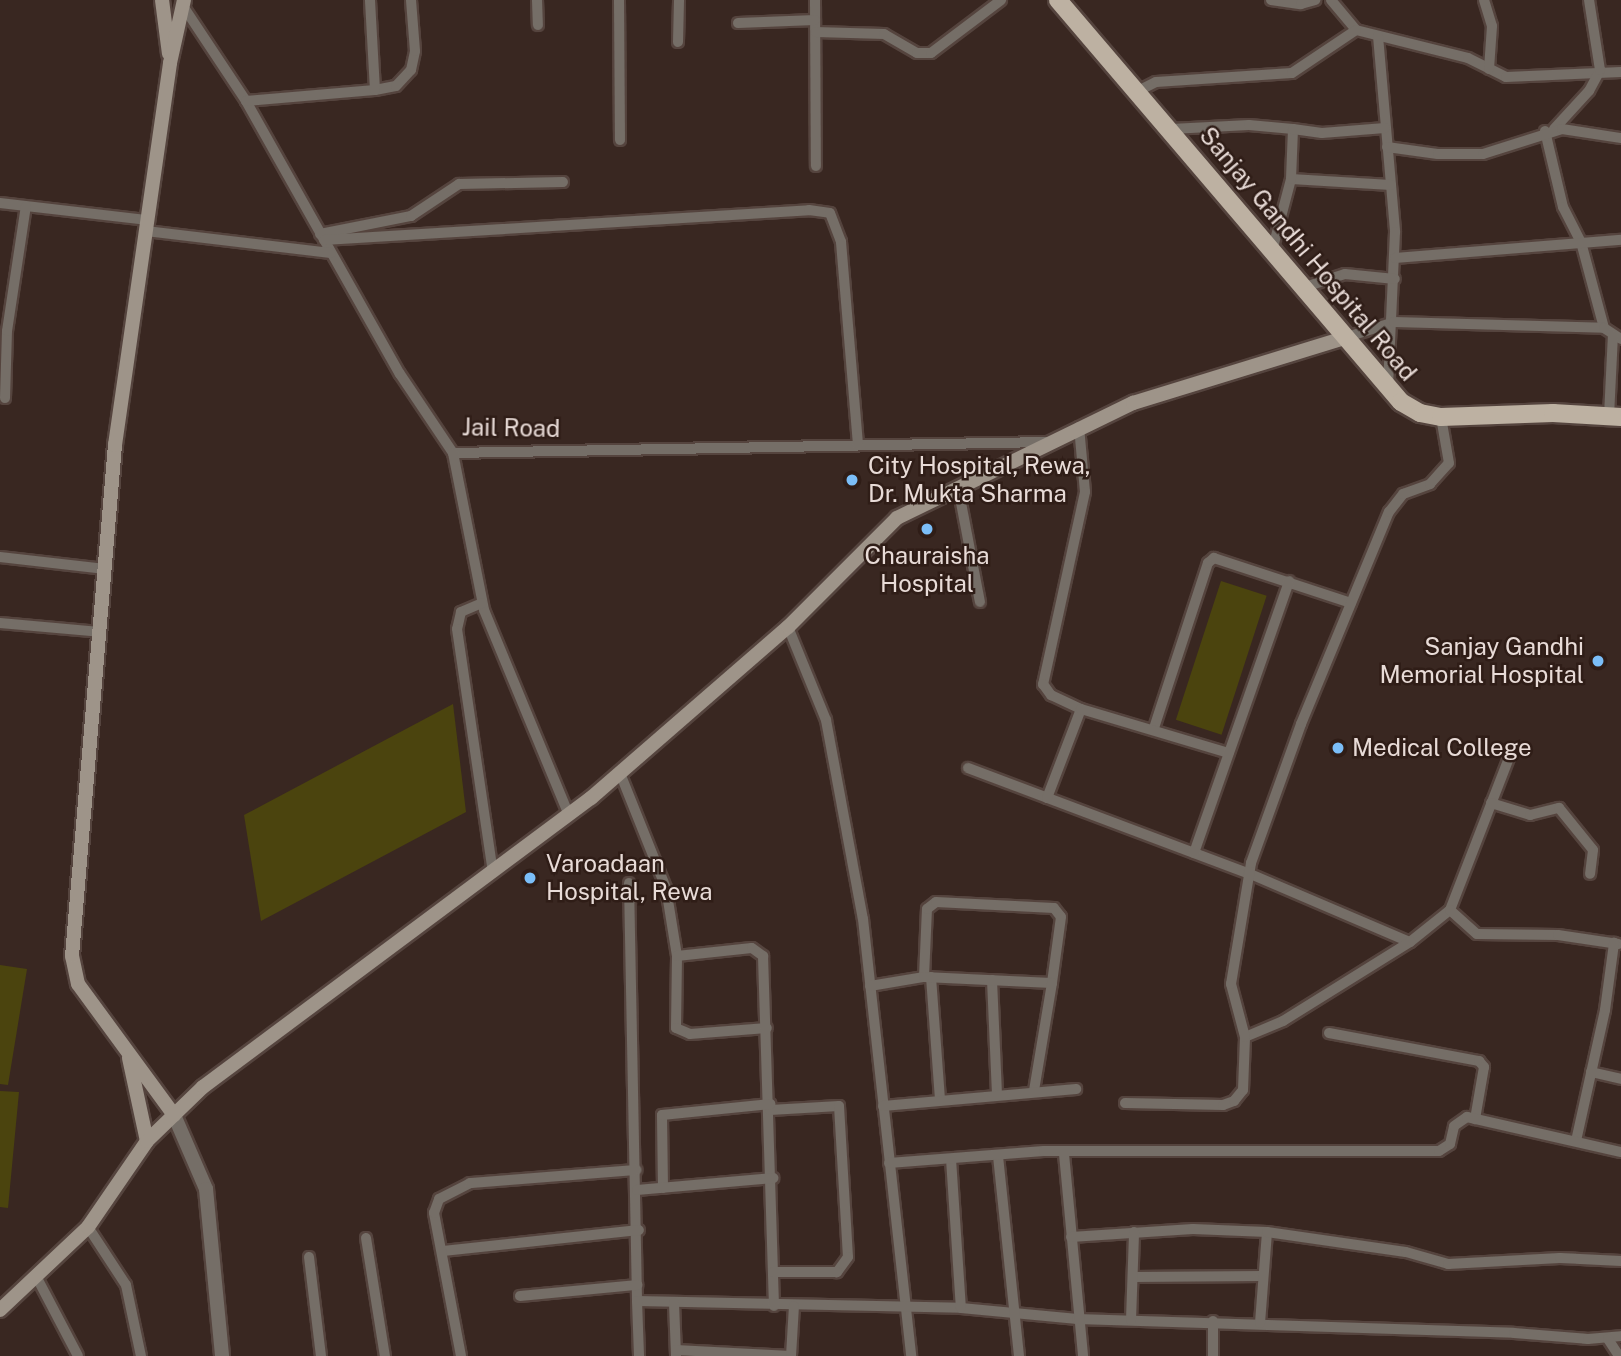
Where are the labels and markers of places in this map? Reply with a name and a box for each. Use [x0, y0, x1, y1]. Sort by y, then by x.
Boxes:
place label: City Hospital, Rewa, Dr. Mukta Sharma [868, 452, 1091, 508]
marker: City Hospital, Rewa, Dr. Mukta Sharma [842, 470, 862, 490]
marker: Chauraisha Hospital [917, 519, 937, 539]
place label: Chauraisha Hospital [864, 542, 990, 598]
place label: Sanjay Gandhi Memorial Hospital [1379, 633, 1584, 689]
marker: Sanjay Gandhi Memorial Hospital [1590, 653, 1606, 669]
place label: Medical College [1352, 734, 1532, 762]
marker: Medical College [1330, 740, 1346, 756]
place label: Varoadaan Hospital, Rewa [546, 850, 713, 906]
marker: Varoadaan Hospital, Rewa [520, 868, 540, 888]

